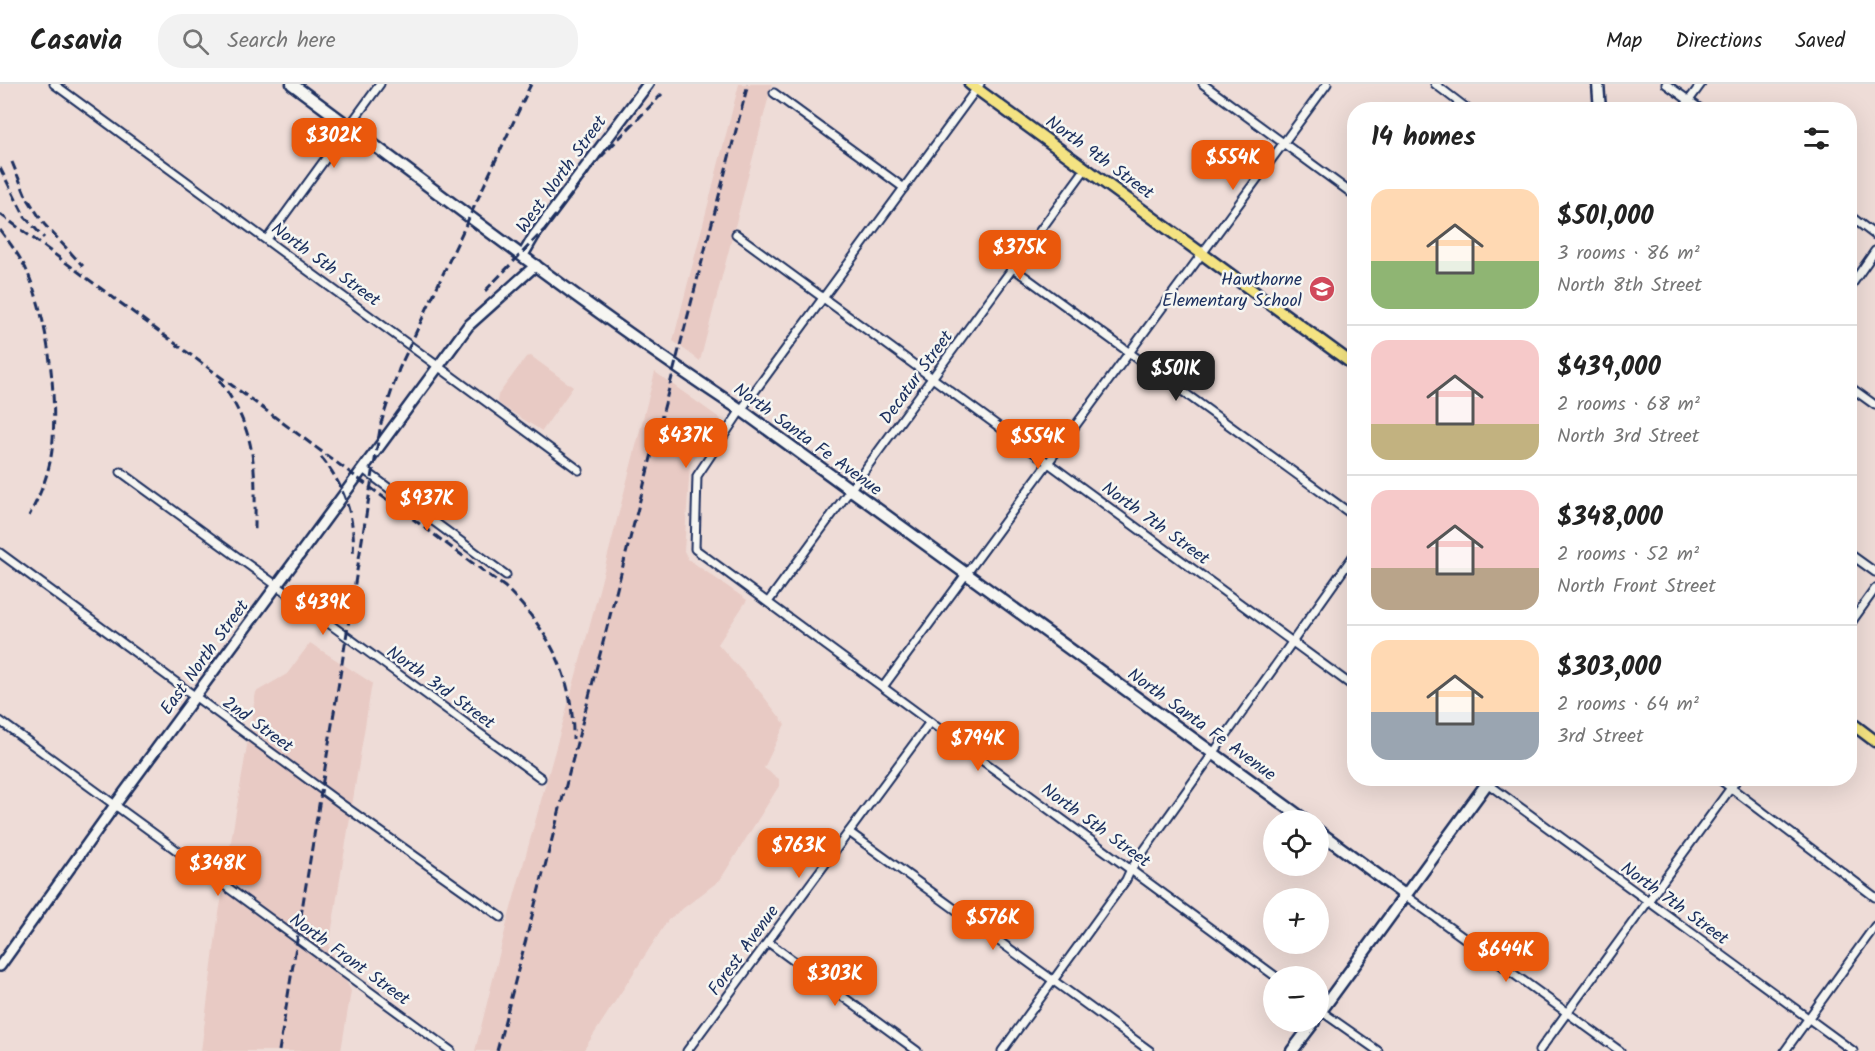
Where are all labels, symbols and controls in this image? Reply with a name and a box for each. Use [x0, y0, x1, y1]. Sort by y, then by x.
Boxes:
search box [158, 14, 578, 68]
text: Casavia [30, 19, 122, 64]
text: Search here [227, 24, 336, 59]
icon: search [179, 25, 212, 58]
text: Map [1606, 25, 1642, 58]
text: Directions [1675, 25, 1762, 58]
text: Saved [1795, 25, 1845, 58]
street label: West North Street [509, 109, 616, 240]
street label: North 9th Street [1039, 109, 1160, 208]
text: 14 homes [1371, 117, 1476, 159]
pin: $302K [292, 118, 376, 169]
text: $302K [306, 121, 362, 153]
icon: filters [1800, 122, 1833, 155]
pin: $554K [1191, 140, 1275, 191]
text: $554K [1205, 143, 1261, 175]
text: $501,000 [1557, 196, 1654, 238]
icon: home [1419, 213, 1491, 285]
street label: North 5th Street [264, 215, 387, 316]
pin: $375K [978, 230, 1062, 281]
text: $375K [993, 233, 1047, 265]
text: 3 rooms · 86 m² [1557, 238, 1700, 270]
place label: Hawthorne Elementary School [1162, 266, 1303, 316]
text: North 8th Street [1557, 270, 1702, 302]
school or university icon: Hawthorne Elementary School [1307, 274, 1337, 304]
street label: Decatur Street [873, 324, 962, 431]
text: $439,000 [1557, 347, 1661, 389]
pin: $501K [1134, 351, 1218, 402]
text: $501K [1151, 354, 1201, 386]
icon: home [1419, 364, 1491, 436]
street label: North Santa Fe Avenue [727, 376, 888, 504]
text: 2 rooms · 68 m² [1557, 389, 1700, 421]
pin: $437K [644, 418, 728, 469]
pin: $554K [996, 419, 1080, 470]
text: $437K [658, 421, 714, 453]
text: North 3rd Street [1557, 421, 1699, 453]
text: $554K [1010, 422, 1066, 454]
street label: North 7th Street [1095, 475, 1216, 574]
pin: $937K [385, 481, 469, 532]
text: $937K [400, 484, 454, 516]
text: $348,000 [1557, 497, 1663, 539]
icon: home [1419, 514, 1491, 586]
text: 2 rooms · 52 m² [1557, 539, 1699, 571]
text: North Front Street [1557, 571, 1716, 603]
pin: $439K [281, 585, 365, 636]
text: $439K [295, 588, 351, 620]
street label: East North Street [153, 593, 258, 722]
street label: North 3rd Street [380, 639, 501, 738]
text: $303,000 [1557, 647, 1661, 689]
street label: North Santa Fe Avenue [1121, 661, 1282, 789]
icon: home [1419, 664, 1491, 736]
street label: 2nd Street [215, 689, 300, 762]
text: 2 rooms · 64 m² [1557, 689, 1699, 721]
pin: $794K [936, 721, 1020, 772]
text: 3rd Street [1557, 721, 1644, 753]
text: $794K [951, 724, 1005, 756]
street label: North 5th Street [1034, 776, 1157, 877]
map controls [1263, 810, 1329, 1032]
button: locate [1263, 810, 1329, 876]
pin: $763K [757, 828, 841, 879]
text: $763K [771, 831, 827, 863]
pin: $348K [176, 846, 260, 897]
text: $348K [189, 849, 247, 881]
street label: North 7th Street [1614, 855, 1735, 954]
button: + [1263, 888, 1329, 954]
street label: Forest Avenue [701, 899, 787, 1002]
pin: $576K [951, 900, 1035, 951]
text: $576K [966, 903, 1020, 935]
street label: North Front Street [283, 906, 416, 1015]
pin: $644K [1464, 932, 1548, 983]
text: $644K [1478, 935, 1534, 967]
pin: $303K [793, 956, 877, 1007]
text: $303K [807, 959, 863, 991]
button: − [1263, 966, 1329, 1032]

